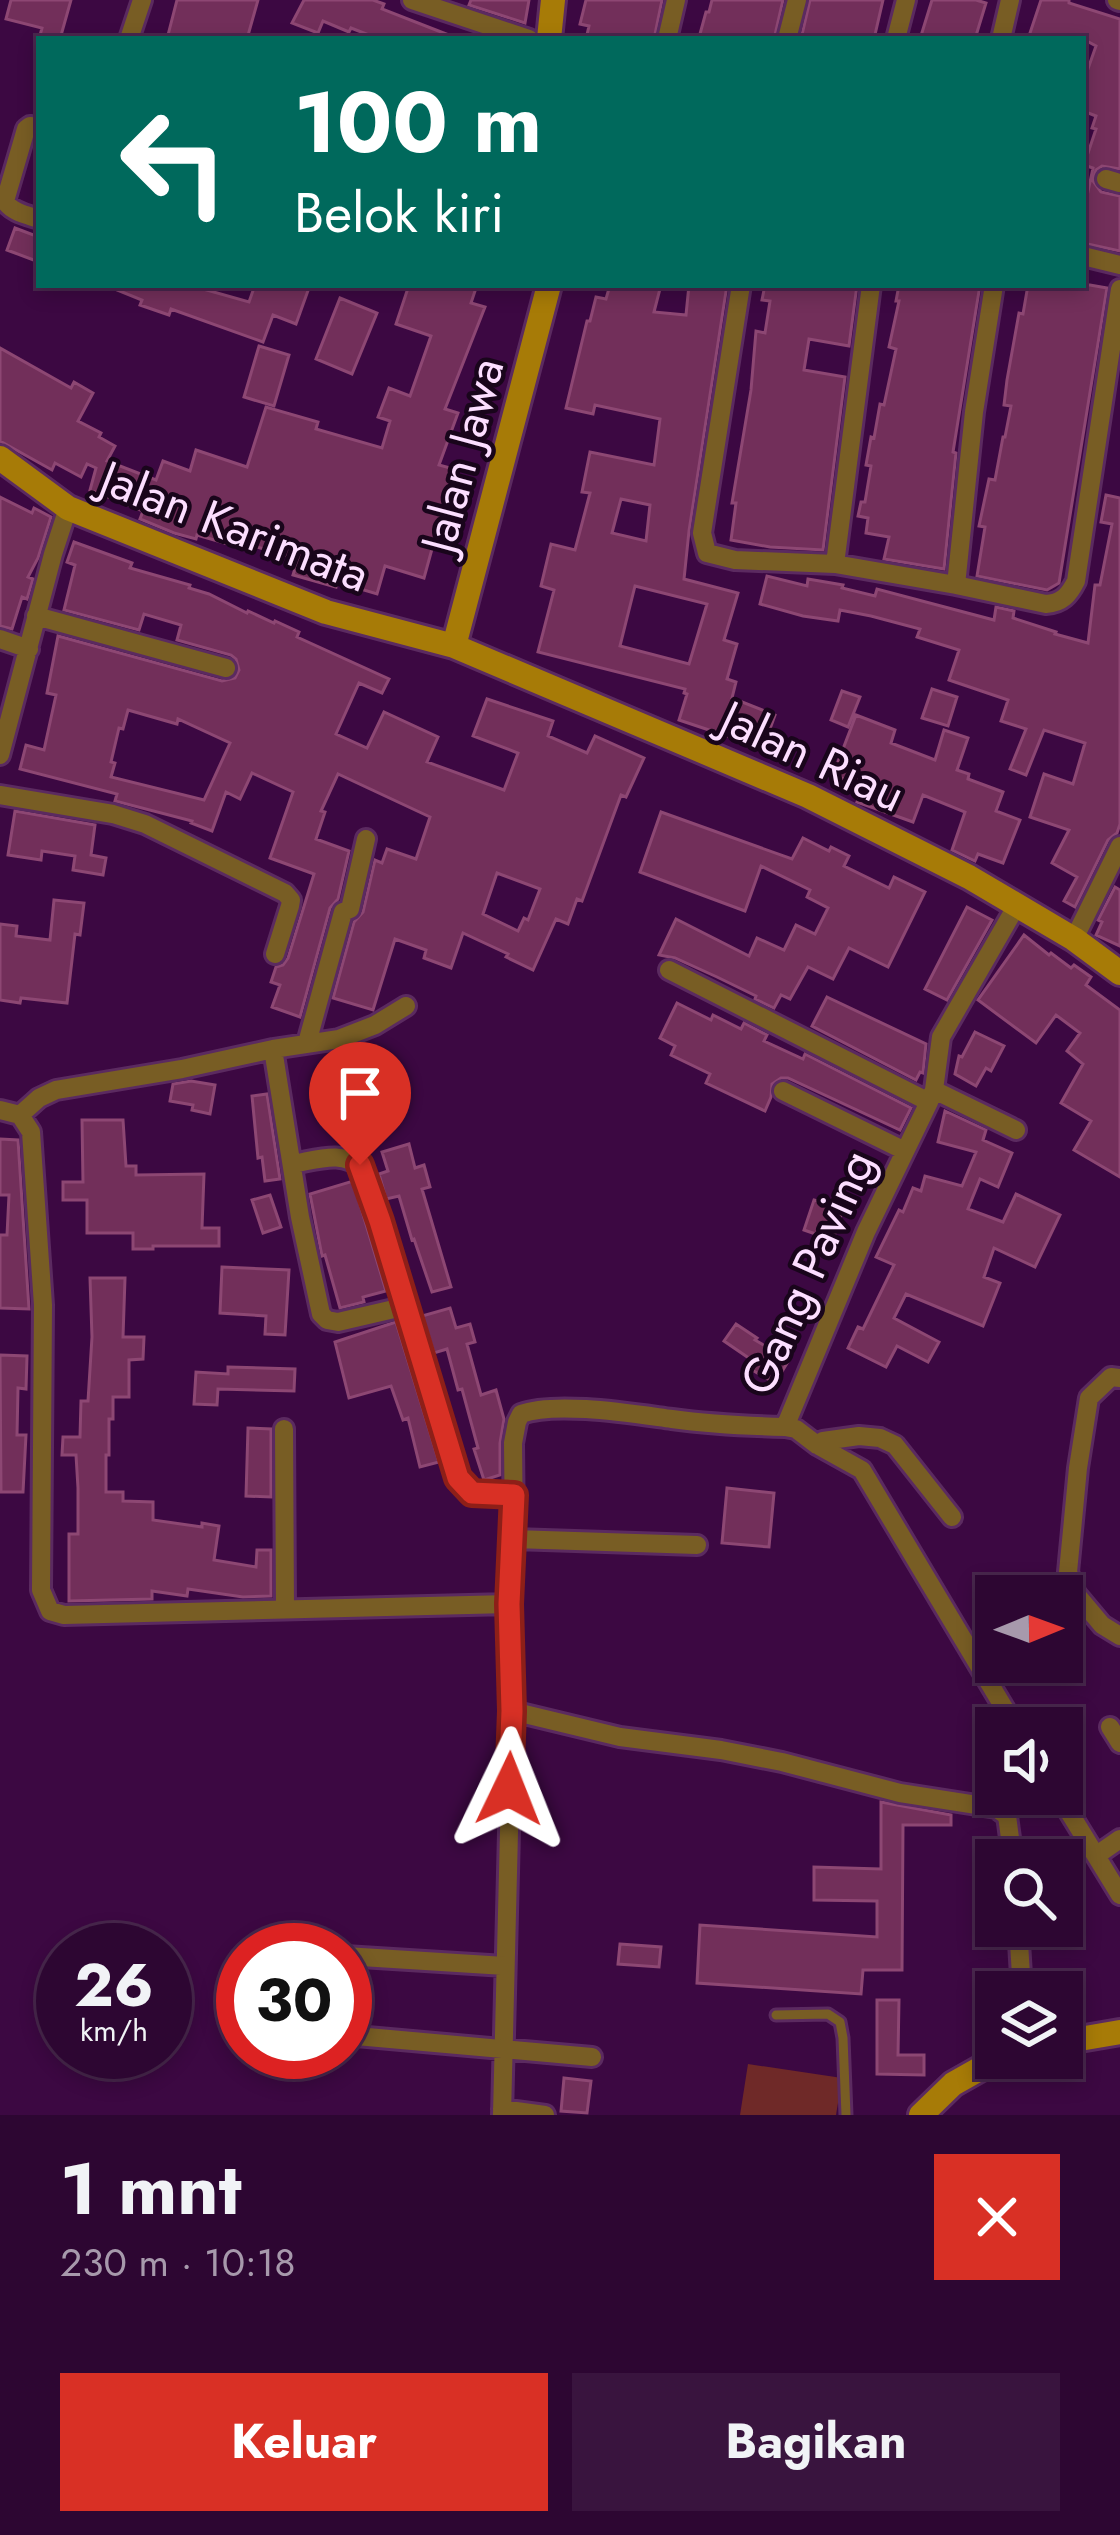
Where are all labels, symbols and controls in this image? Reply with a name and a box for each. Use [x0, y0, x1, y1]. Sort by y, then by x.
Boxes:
text: 100 m [294, 62, 542, 184]
icon: left [96, 84, 252, 240]
text: Belok kiri [294, 174, 504, 252]
street label: Jalan Jawa [402, 350, 521, 566]
street label: Jalan Karimata [85, 441, 379, 609]
street label: Jalan Riau [704, 681, 916, 829]
pin [309, 1042, 411, 1165]
icon: arrive [327, 1060, 393, 1126]
street label: Gang Paving [723, 1139, 892, 1406]
north arrow [975, 1575, 1083, 1683]
map controls [975, 1575, 1083, 2079]
button: sound [975, 1707, 1083, 1815]
position arrow [446, 1726, 572, 1852]
button: search [975, 1839, 1083, 1947]
speed limit sign: 30 [216, 1923, 372, 2079]
text: 26 [74, 1942, 154, 2029]
button: layers [975, 1971, 1083, 2079]
text: km/h [80, 2009, 148, 2052]
text: 1 mnt [60, 2137, 242, 2241]
button: close [934, 2154, 1060, 2280]
text: 230 m · 10:18 [60, 2234, 296, 2291]
button: Keluar [60, 2373, 548, 2511]
button: Bagikan [572, 2373, 1060, 2511]

